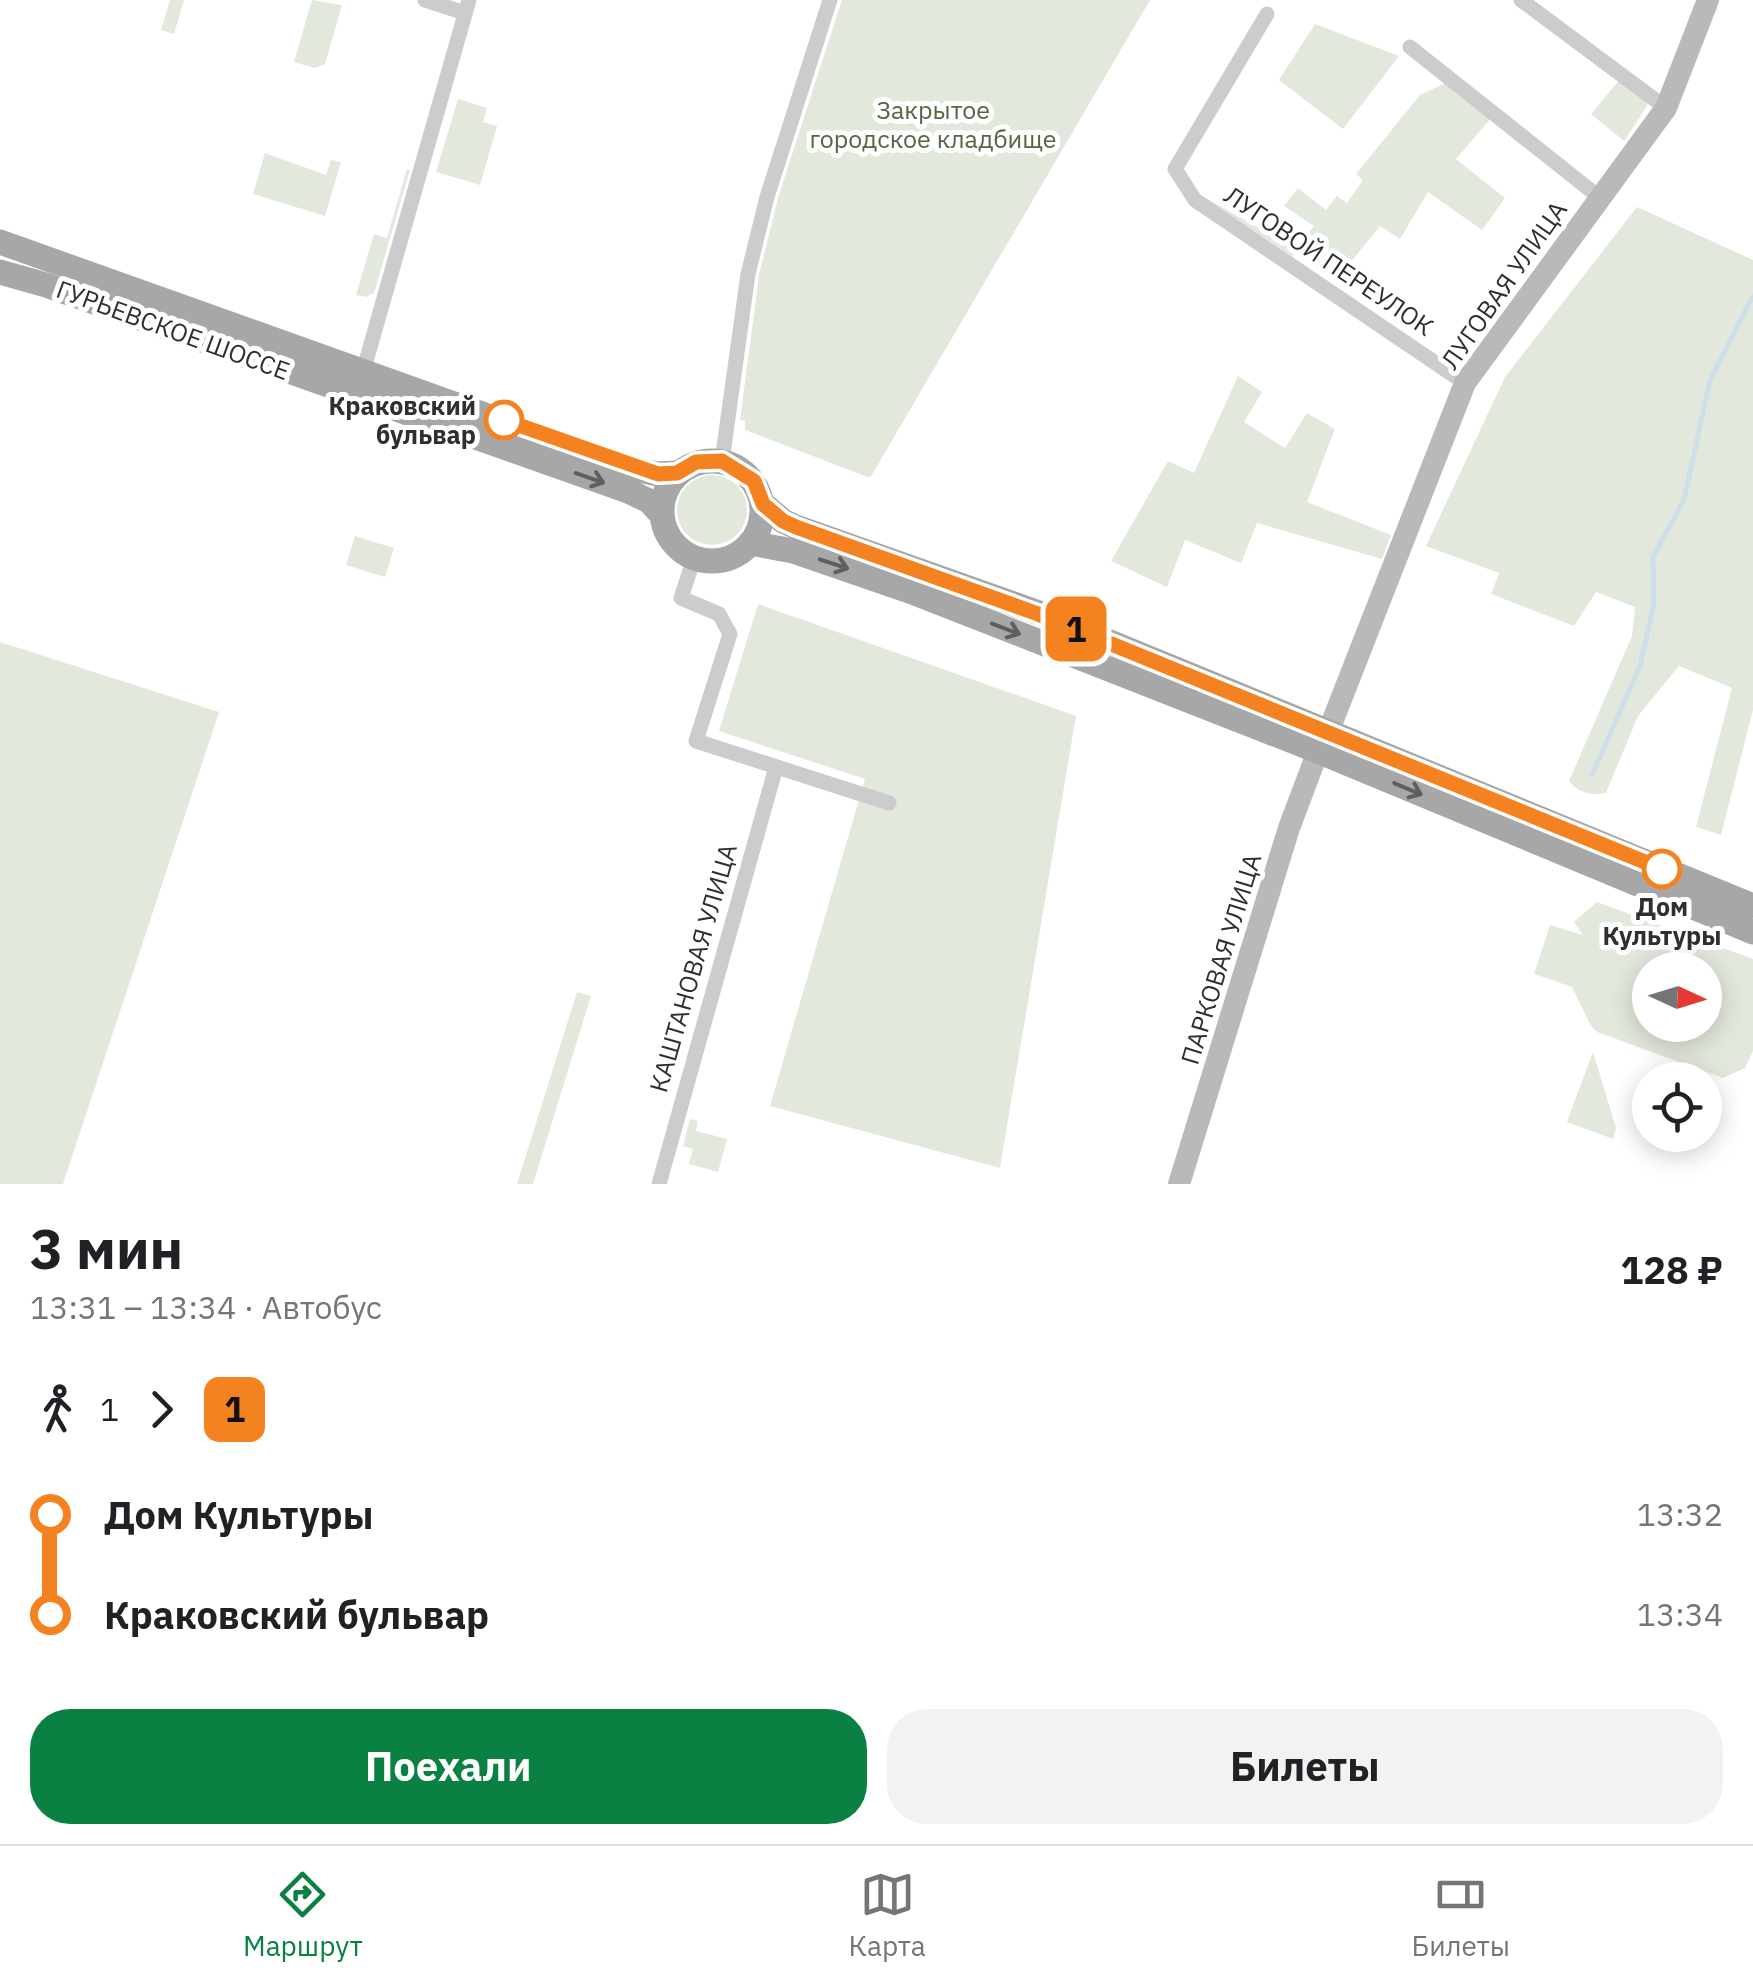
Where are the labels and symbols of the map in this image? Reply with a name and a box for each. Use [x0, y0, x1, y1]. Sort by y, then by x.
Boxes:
park label: Закрытое городское кладбище [809, 93, 1057, 155]
street label: ЛУГОВОЙ ПЕРЕУЛОК [1218, 178, 1440, 343]
street label: ЛУГОВАЯ УЛИЦА [1433, 194, 1574, 375]
street label: ГУРЬЕВСКОЕ ШОССЕ [52, 272, 294, 387]
place label: Краковский бульвар [328, 389, 476, 451]
marker: Краковский бульвар [485, 401, 523, 439]
one-way arrow [574, 471, 606, 489]
one-way arrow [817, 556, 849, 574]
line badge: 1 [1044, 596, 1108, 662]
one-way arrow [990, 621, 1021, 639]
one-way arrow [1392, 782, 1423, 800]
street label: КАШТАНОВАЯ УЛИЦА [641, 840, 744, 1096]
street label: ПАРКОВАЯ УЛИЦА [1173, 849, 1268, 1068]
marker: Дом Культуры [1643, 850, 1681, 888]
place label: Дом Культуры [1603, 890, 1721, 952]
north arrow [1632, 952, 1722, 1042]

